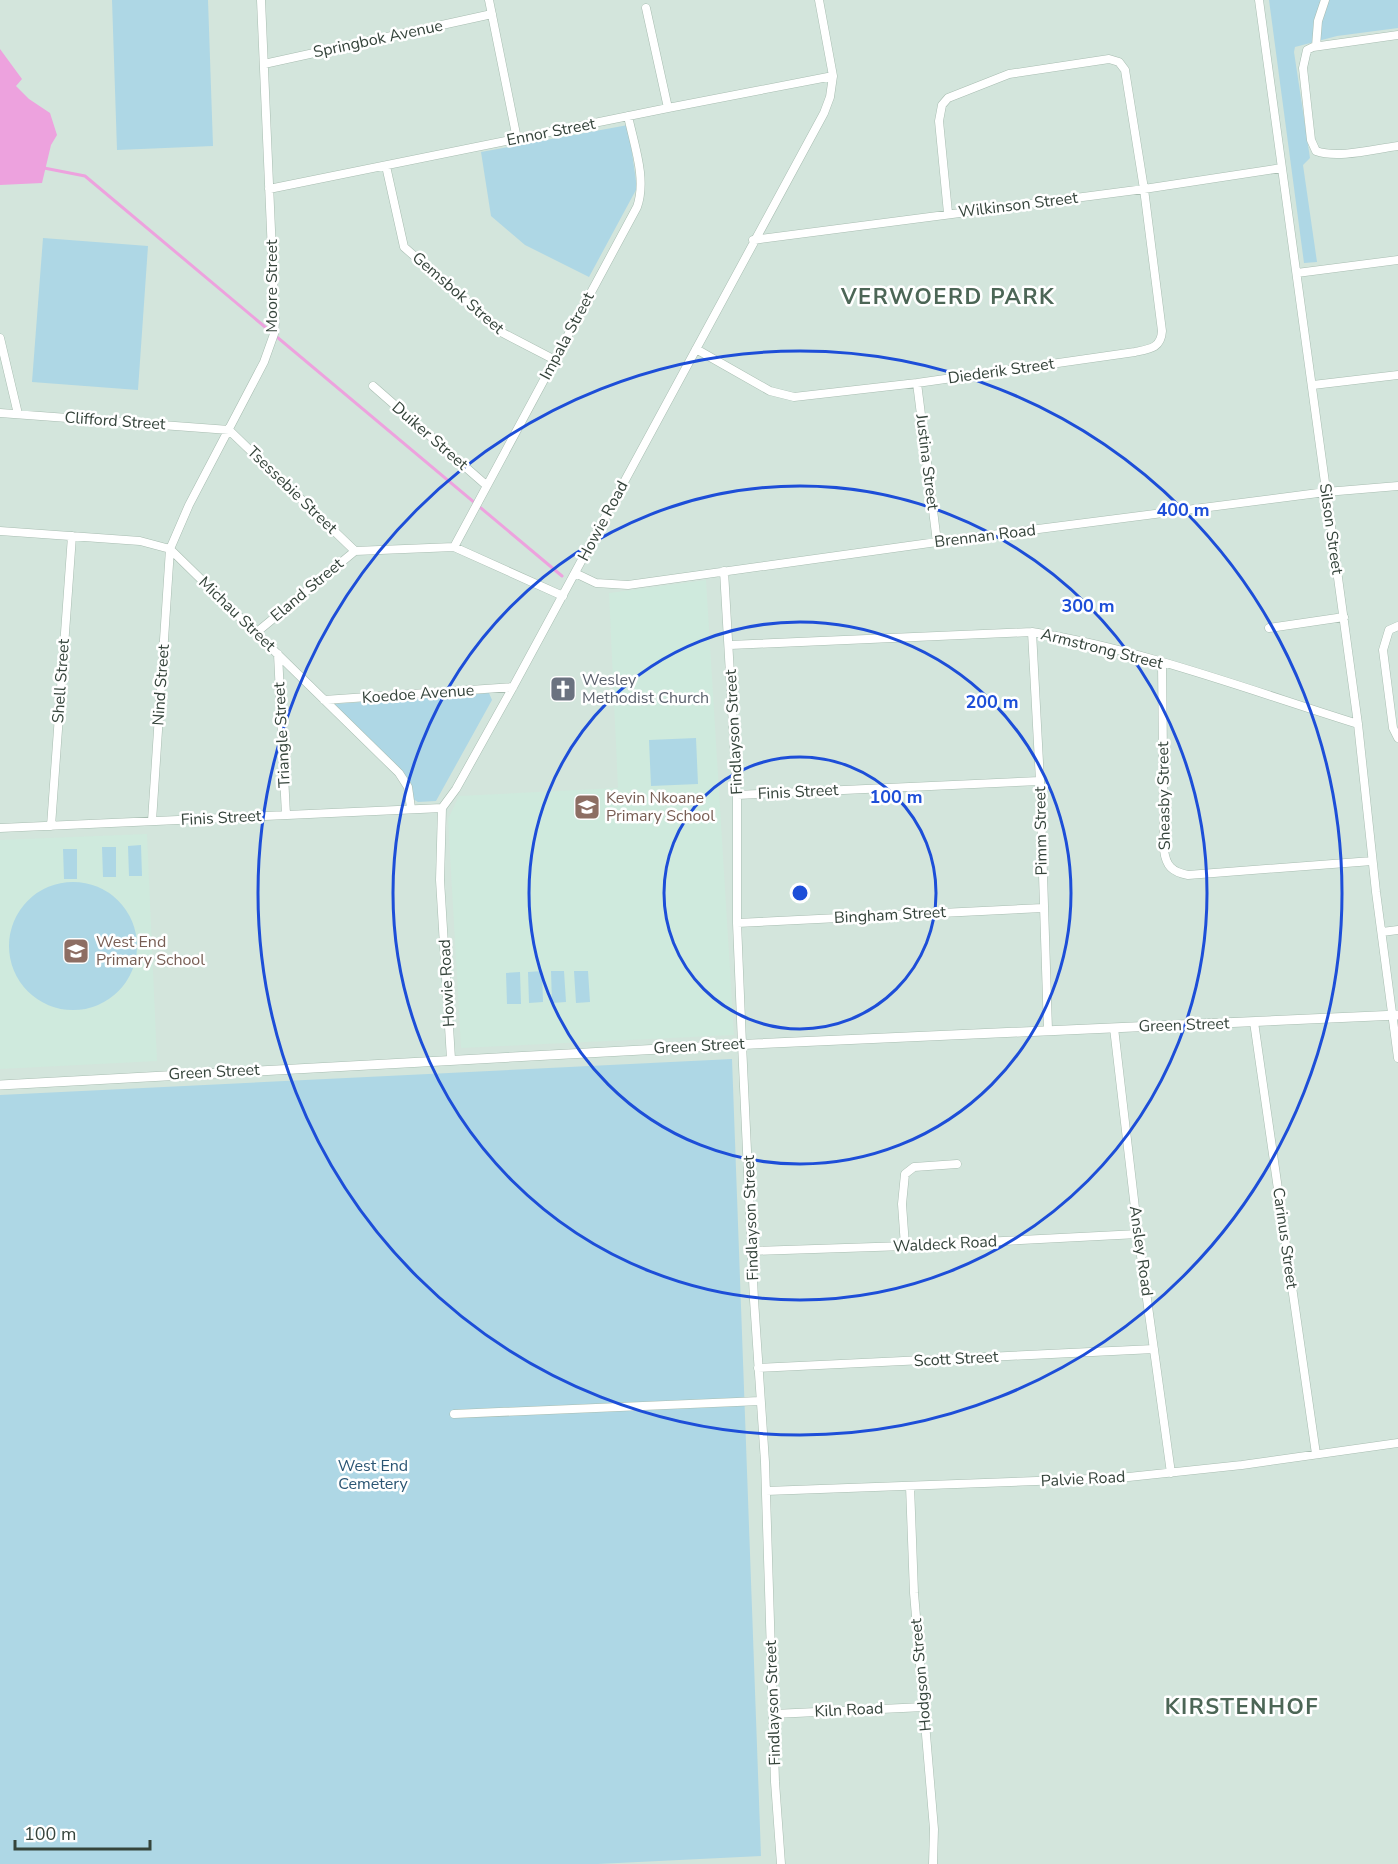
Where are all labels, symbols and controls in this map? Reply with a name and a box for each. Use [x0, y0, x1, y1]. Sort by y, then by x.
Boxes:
street label: Springbok Avenue [311, 15, 445, 63]
street label: Ennor Street [505, 113, 598, 151]
street label: Wilkinson Street [957, 187, 1079, 223]
street label: Moore Street [261, 239, 283, 333]
street label: Gemsbok Street [407, 247, 509, 339]
district label: VERWOERD PARK [840, 282, 1055, 312]
street label: Impala Street [535, 288, 600, 384]
street label: Diederik Street [946, 353, 1056, 389]
street label: Duiker Street [387, 397, 473, 476]
street label: Clifford Street [64, 407, 167, 436]
street label: Justina Street [910, 412, 944, 512]
street label: Tsessebie Street [242, 441, 342, 539]
street label: Howie Road [573, 477, 633, 565]
street label: Silson Street [1314, 482, 1348, 576]
text: 400 m [1156, 498, 1210, 522]
street label: Brennan Road [933, 519, 1037, 553]
street label: Eland Street [266, 553, 348, 627]
street label: Michau Street [194, 572, 281, 657]
text: 300 m [1061, 594, 1115, 618]
street label: Armstrong Street [1039, 623, 1166, 675]
street label: Shell Street [47, 638, 75, 724]
street label: Nind Street [147, 643, 175, 727]
street label: Findlayson Street [720, 668, 748, 795]
place label: Wesley Methodist Church [582, 669, 709, 709]
church icon: Wesley Methodist Church [548, 674, 578, 704]
street label: Koedoe Avenue [361, 679, 475, 709]
street label: Triangle Street [268, 681, 296, 788]
text: 200 m [965, 690, 1019, 714]
street label: Sheasby Street [1152, 741, 1176, 851]
street label: Finis Street [757, 779, 839, 805]
text: 100 m [869, 785, 923, 809]
street label: Pimm Street [1029, 786, 1053, 876]
place label: Kevin Nkoane Primary School [606, 787, 715, 827]
school or university icon: Kevin Nkoane Primary School [572, 792, 602, 822]
street label: Finis Street [180, 805, 262, 831]
centre of rings [790, 883, 810, 903]
street label: Bingham Street [833, 901, 947, 929]
place label: West End Primary School [96, 931, 205, 971]
school or university icon: West End Primary School [61, 936, 91, 966]
street label: Howie Road [434, 938, 460, 1028]
street label: Green Street [1138, 1012, 1230, 1038]
street label: Green Street [653, 1033, 745, 1059]
street label: Green Street [168, 1059, 260, 1085]
street label: Findlayson Street [738, 1154, 764, 1281]
street label: Carinus Street [1267, 1186, 1303, 1290]
street label: Ansley Road [1124, 1204, 1158, 1298]
street label: Waldeck Road [892, 1230, 998, 1258]
street label: Scott Street [913, 1346, 999, 1372]
park label: West End Cemetery [338, 1455, 408, 1495]
street label: Palvie Road [1040, 1466, 1126, 1492]
street label: Hodgson Street [905, 1617, 937, 1732]
street label: Findlayson Street [760, 1639, 786, 1766]
district label: KIRSTENHOF [1165, 1692, 1319, 1722]
street label: Kiln Road [814, 1697, 884, 1723]
scale bar [15, 1813, 150, 1851]
text: 100 m [24, 1822, 76, 1846]

